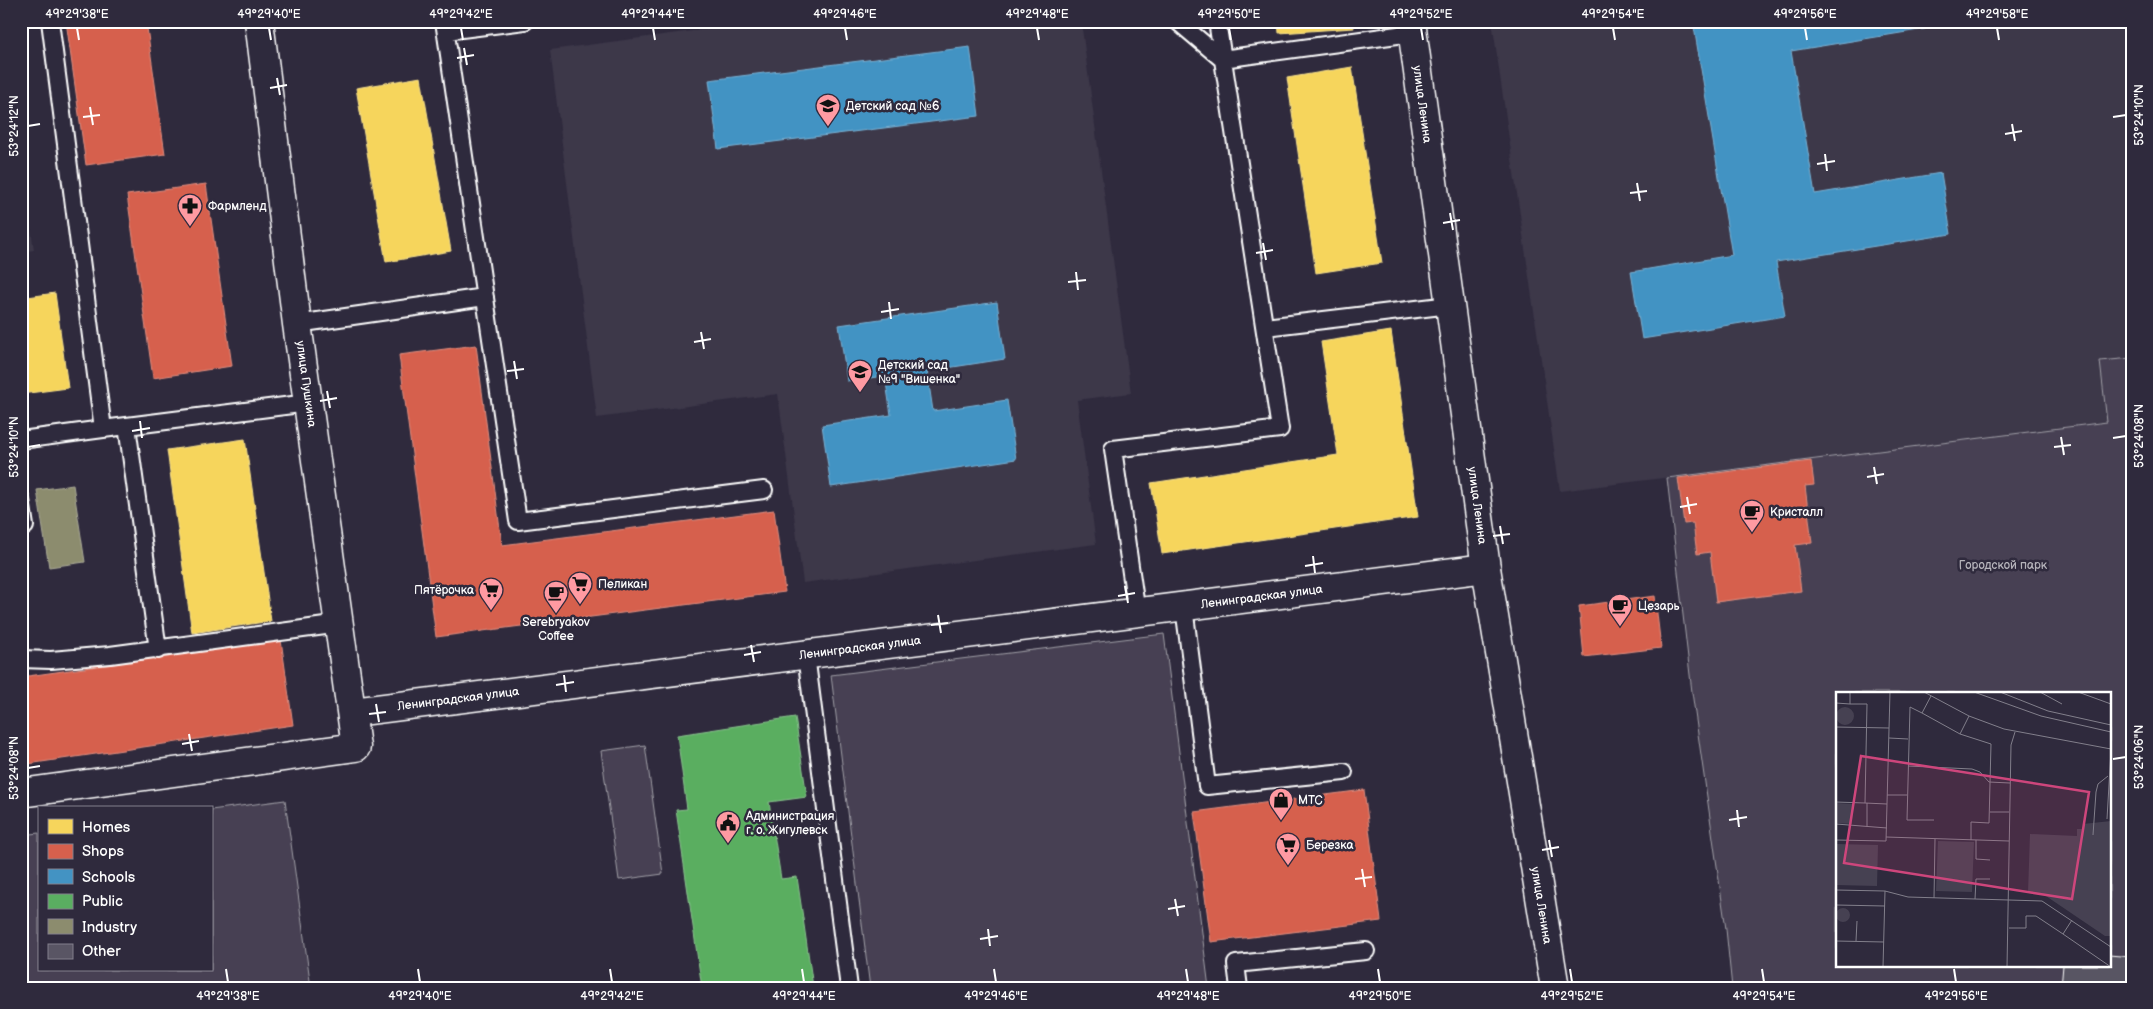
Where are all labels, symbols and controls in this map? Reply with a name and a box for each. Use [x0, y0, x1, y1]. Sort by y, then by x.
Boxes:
text: 49°29'38"E [45, 7, 109, 22]
text: 49°29'40"E [237, 7, 301, 22]
text: 49°29'42"E [429, 7, 493, 22]
text: 49°29'44"E [621, 7, 685, 22]
text: 49°29'46"E [813, 7, 877, 22]
text: 49°29'48"E [1005, 7, 1069, 22]
text: 49°29'50"E [1198, 7, 1260, 22]
text: 49°29'52"E [1390, 7, 1453, 22]
text: 49°29'54"E [1581, 7, 1645, 22]
text: 49°29'56"E [1773, 7, 1837, 22]
text: 49°29'58"E [1966, 7, 2028, 22]
street label: улица Ленина [1410, 64, 1435, 144]
text: 53°24'10"N [2132, 84, 2147, 146]
school or university icon: Детский сад №6 [815, 93, 841, 127]
text: 53°24'12"N [7, 95, 22, 157]
place label: Детский сад №6 [846, 99, 939, 114]
pharmacy icon: Фармленд [177, 193, 203, 227]
place label: Фармленд [208, 199, 267, 214]
street label: улица Пушкина [293, 340, 319, 428]
place label: Детский сад №9 "Вишенка" [878, 358, 960, 387]
school or university icon: Детский сад №9 "Вишенка" [847, 359, 873, 393]
text: 53°24'08"N [2132, 404, 2147, 468]
text: 53°24'10"N [7, 416, 22, 478]
street label: улица Ленина [1465, 466, 1490, 545]
cafe icon: Кристалл [1739, 499, 1765, 533]
place label: Кристалл [1770, 505, 1823, 520]
park label: Городской парк [1959, 558, 2048, 573]
supermarket icon: Пеликан [567, 571, 593, 605]
supermarket icon: Пятёрочка [478, 577, 504, 611]
place label: Пеликан [598, 577, 647, 592]
cafe icon: Serebryakov Coffee [543, 580, 569, 614]
street label: Ленинградская улица [1199, 581, 1324, 612]
place label: Пятёрочка [414, 583, 474, 598]
cafe icon: Цезарь [1607, 593, 1633, 627]
place label: Цезарь [1638, 599, 1680, 614]
place label: Serebryakov Coffee [522, 615, 590, 644]
street label: Ленинградская улица [797, 632, 922, 663]
street label: Ленинградская улица [395, 683, 520, 714]
inset map [1836, 692, 2110, 966]
text: 53°24'06"N [2132, 725, 2147, 789]
text: 53°24'08"N [7, 736, 22, 800]
shop icon: МТС [1268, 787, 1294, 821]
place label: МТС [1298, 793, 1323, 808]
legend [38, 806, 212, 972]
place label: Администрация г. о. Жигулевск [745, 809, 835, 838]
public building icon: Администрация г. о. Жигулевск [715, 810, 741, 844]
text: Homes [82, 818, 131, 837]
supermarket icon: Березка [1275, 832, 1301, 866]
place label: Березка [1306, 838, 1354, 853]
text: Shops [82, 842, 125, 861]
street label: улица Ленина [1528, 866, 1555, 945]
text: Schools [82, 868, 136, 887]
text: Public [82, 892, 123, 911]
text: Industry [82, 918, 137, 937]
text: Other [82, 942, 121, 961]
text: 49°29'38"E [196, 989, 260, 1004]
text: 49°29'40"E [388, 989, 452, 1004]
text: 49°29'42"E [580, 989, 644, 1004]
text: 49°29'44"E [772, 989, 836, 1004]
text: 49°29'46"E [964, 989, 1028, 1004]
text: 49°29'48"E [1156, 989, 1220, 1004]
text: 49°29'50"E [1349, 989, 1411, 1004]
text: 49°29'52"E [1541, 989, 1604, 1004]
text: 49°29'54"E [1732, 989, 1796, 1004]
text: 49°29'56"E [1924, 989, 1988, 1004]

